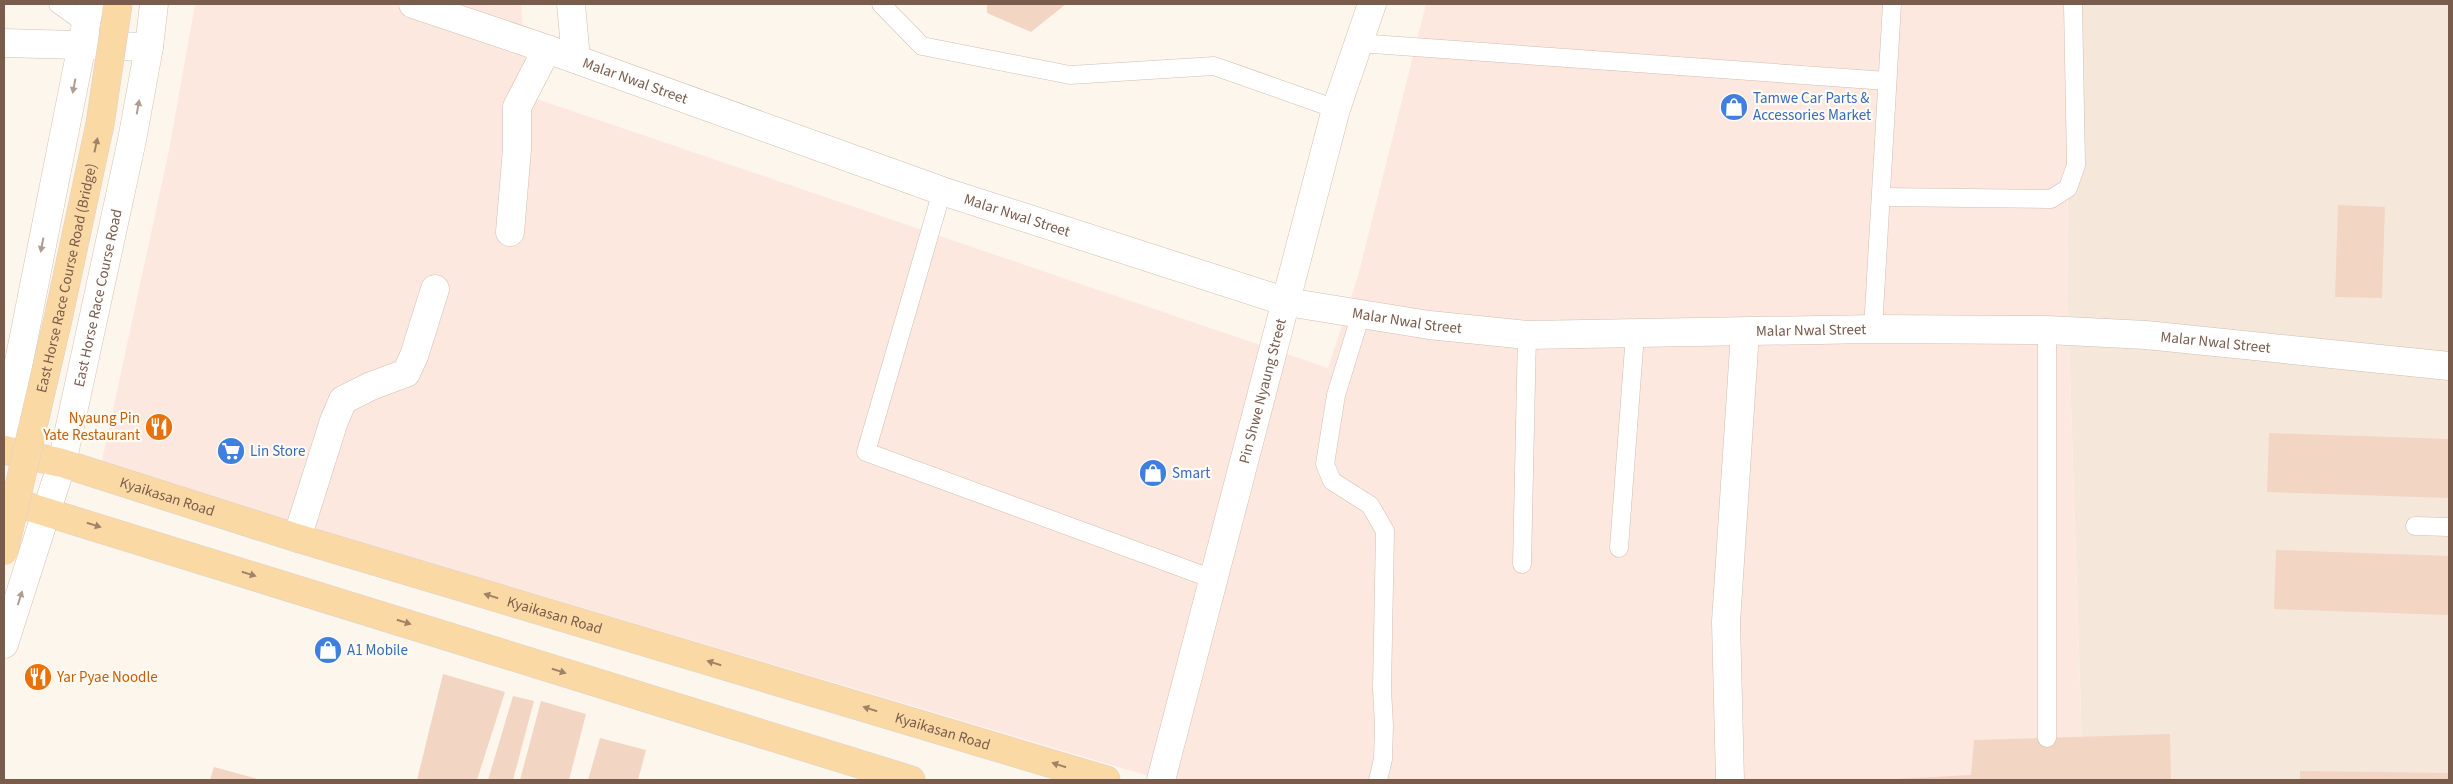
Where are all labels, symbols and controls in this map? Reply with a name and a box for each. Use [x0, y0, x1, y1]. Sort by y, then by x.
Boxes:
street label: Malar Nwal Street [580, 52, 691, 109]
one-way arrow [69, 78, 77, 94]
place label: Tamwe Car Parts & Accessories Market [1753, 88, 1871, 126]
shop icon: Tamwe Car Parts & Accessories Market [1719, 92, 1749, 122]
one-way arrow [134, 100, 142, 115]
one-way arrow [92, 136, 100, 152]
street label: East Horse Race Course Road (Bridge) [33, 162, 99, 394]
street label: Malar Nwal Street [961, 188, 1073, 242]
street label: East Horse Race Course Road [70, 207, 126, 389]
one-way arrow [38, 238, 46, 253]
street label: Malar Nwal Street [1351, 302, 1463, 339]
street label: Pin Shwe Nyaung Street [1233, 316, 1291, 466]
street label: Malar Nwal Street [1756, 319, 1866, 342]
street label: Malar Nwal Street [2160, 326, 2272, 358]
place label: Nyaung Pin Yate Restaurant [42, 408, 140, 446]
restaurant icon: Nyaung Pin Yate Restaurant [144, 412, 174, 442]
supermarket icon: Lin Store [216, 436, 246, 466]
place label: Lin Store [250, 441, 305, 462]
shop icon: Smart [1138, 458, 1168, 488]
place label: Smart [1172, 463, 1210, 484]
street label: Kyaikasan Road [117, 472, 217, 522]
one-way arrow [87, 522, 102, 530]
one-way arrow [242, 570, 257, 578]
one-way arrow [16, 590, 24, 605]
street label: Kyaikasan Road [504, 591, 605, 639]
one-way arrow [484, 592, 499, 600]
one-way arrow [397, 619, 412, 627]
shop icon: A1 Mobile [313, 635, 343, 665]
place label: A1 Mobile [347, 640, 408, 661]
one-way arrow [707, 658, 722, 666]
restaurant icon: Yar Pyae Noodle [23, 662, 53, 692]
place label: Yar Pyae Noodle [56, 667, 158, 688]
one-way arrow [552, 667, 567, 675]
one-way arrow [862, 704, 877, 712]
street label: Kyaikasan Road [892, 707, 993, 755]
one-way arrow [1052, 761, 1067, 769]

